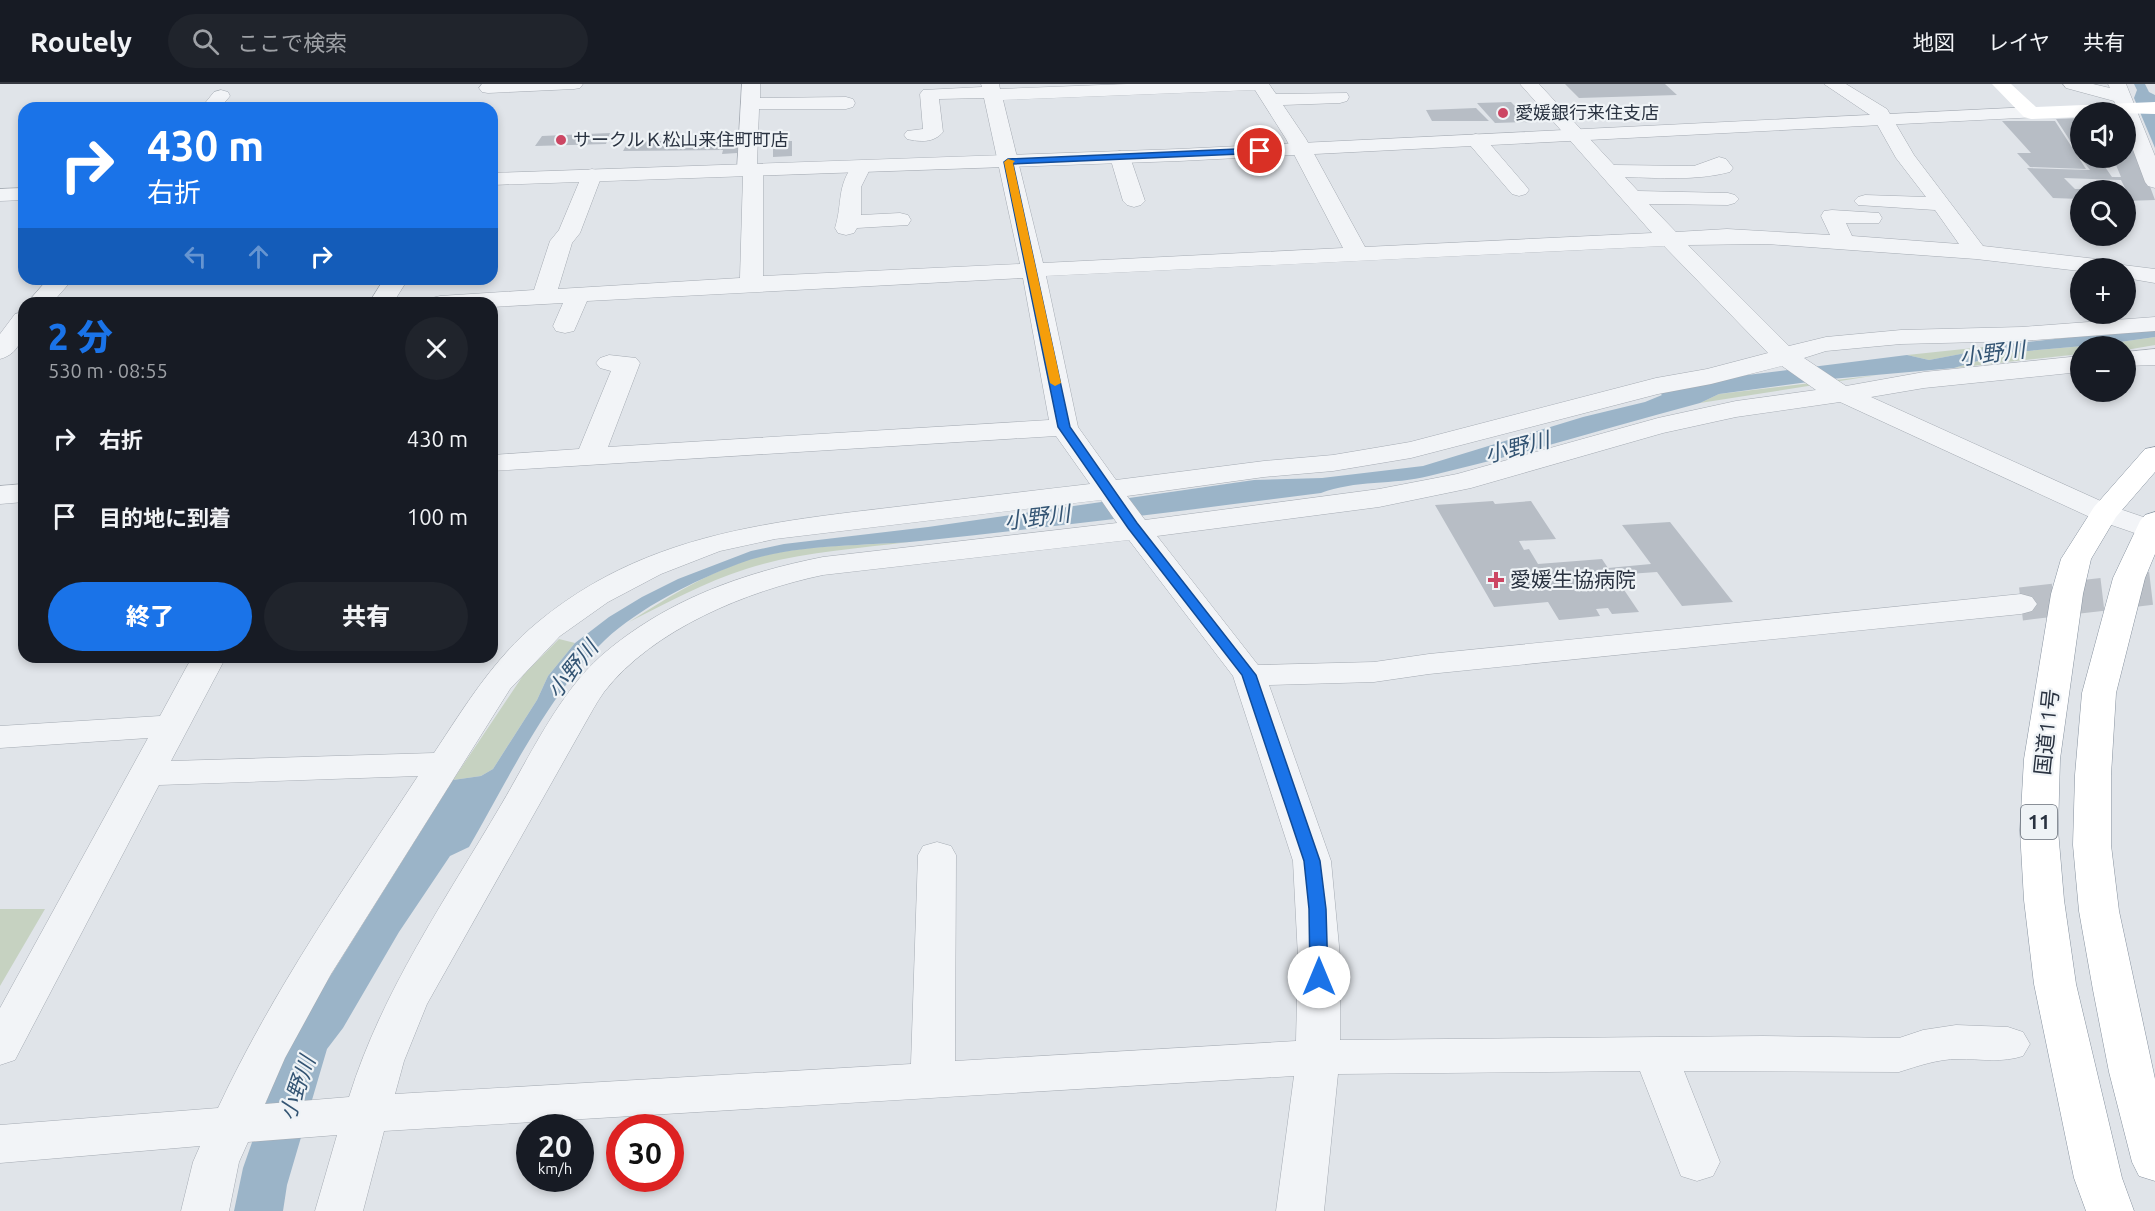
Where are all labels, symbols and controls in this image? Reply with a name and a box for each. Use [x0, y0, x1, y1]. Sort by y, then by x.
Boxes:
search box [168, 14, 588, 68]
icon: search [189, 25, 222, 58]
text: Routely [30, 26, 132, 57]
text: ここで検索 [237, 30, 347, 55]
text: 地図 [1913, 30, 1955, 54]
text: レイヤ [1988, 30, 2050, 54]
text: 共有 [2083, 30, 2125, 54]
place label: 愛媛銀行来住支店 [1515, 102, 1659, 122]
map controls [2070, 102, 2136, 402]
button: sound [2070, 102, 2136, 168]
marker: 愛媛銀行来住支店 [1496, 106, 1510, 120]
text: 430 m [147, 122, 264, 169]
pin [1234, 125, 1285, 176]
icon: right [48, 126, 126, 204]
place label: サークルＫ松山来住町町店 [573, 129, 788, 149]
marker: サークルＫ松山来住町町店 [554, 133, 568, 147]
icon: arrive [1243, 134, 1276, 167]
text: 右折 [147, 177, 201, 207]
button: search [2070, 180, 2136, 246]
icon: left [179, 240, 212, 273]
icon: ahead [242, 240, 275, 273]
icon: right [305, 240, 338, 273]
button: + [2070, 258, 2136, 324]
text: 2 分 [48, 316, 113, 357]
button: close [405, 317, 468, 380]
water label: 小野川 [1958, 336, 2028, 369]
button: − [2070, 336, 2136, 402]
text: 530 m · 08:55 [48, 359, 168, 382]
icon: right [48, 422, 81, 455]
text: 430 m [407, 426, 468, 451]
water label: 小野川 [1482, 426, 1554, 467]
text: 右折 [99, 427, 143, 452]
icon: arrive [48, 500, 81, 533]
water label: 小野川 [1003, 500, 1073, 533]
text: 100 m [407, 504, 468, 529]
text: 目的地に到着 [99, 505, 231, 530]
place label: 愛媛生協病院 [1510, 567, 1636, 591]
marker: 愛媛生協病院 [1487, 571, 1505, 589]
button: 終了 [48, 582, 252, 651]
button: 共有 [264, 582, 468, 651]
water label: 小野川 [541, 634, 603, 702]
street label: 国道11号 [2030, 688, 2062, 776]
road number: 11 [2021, 805, 2057, 839]
position arrow [1287, 945, 1351, 1009]
water label: 小野川 [274, 1051, 320, 1123]
speed limit sign: 30 [606, 1114, 684, 1192]
text: 20 [538, 1129, 572, 1163]
text: km/h [538, 1160, 572, 1177]

